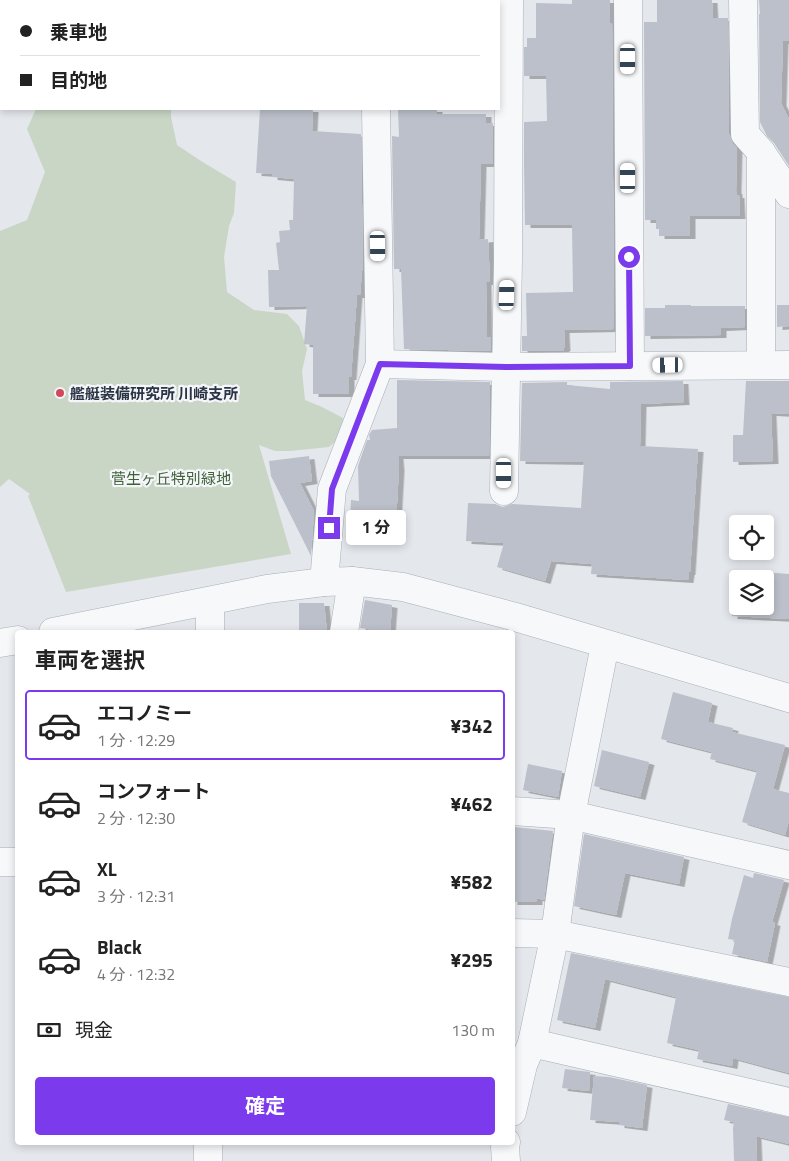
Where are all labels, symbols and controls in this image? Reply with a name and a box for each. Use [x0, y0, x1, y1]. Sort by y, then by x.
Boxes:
text: 乗車地 [50, 17, 107, 46]
car [620, 44, 635, 74]
text: 目的地 [50, 65, 107, 94]
car [620, 163, 635, 193]
car [370, 231, 385, 261]
route start [618, 246, 640, 268]
car [498, 280, 515, 310]
car [652, 357, 683, 373]
place label: 艦艇装備研究所 川崎支所 [70, 382, 238, 405]
marker: 艦艇装備研究所 川崎支所 [54, 387, 66, 399]
car [496, 458, 511, 488]
park label: 菅生ヶ丘特別緑地 [111, 467, 231, 490]
callout: 1 分 [346, 510, 406, 546]
text: 1 分 [362, 515, 390, 539]
map controls [729, 515, 774, 615]
button: locate [729, 515, 774, 560]
route end [318, 517, 340, 539]
button: layers [729, 570, 774, 615]
text: 車両を選択 [35, 643, 145, 677]
text: エコノミー [97, 698, 192, 727]
icon: car [37, 703, 82, 748]
text: ¥342 [450, 711, 493, 740]
text: 1 分 · 12:29 [97, 728, 175, 752]
text: コンフォート [97, 776, 210, 805]
icon: car [37, 781, 82, 826]
text: ¥462 [450, 789, 493, 818]
text: 2 分 · 12:30 [97, 806, 175, 830]
text: XL [97, 854, 117, 883]
icon: car [37, 859, 82, 904]
text: ¥582 [450, 867, 493, 896]
text: 3 分 · 12:31 [97, 884, 175, 908]
text: Black [97, 932, 142, 961]
icon: car [37, 937, 82, 982]
text: ¥295 [450, 945, 493, 974]
text: 4 分 · 12:32 [97, 962, 175, 986]
text: 現金 [75, 1015, 113, 1044]
icon: cash [35, 1016, 63, 1044]
text: 130 m [451, 1018, 495, 1042]
button: 確定 [35, 1077, 495, 1135]

